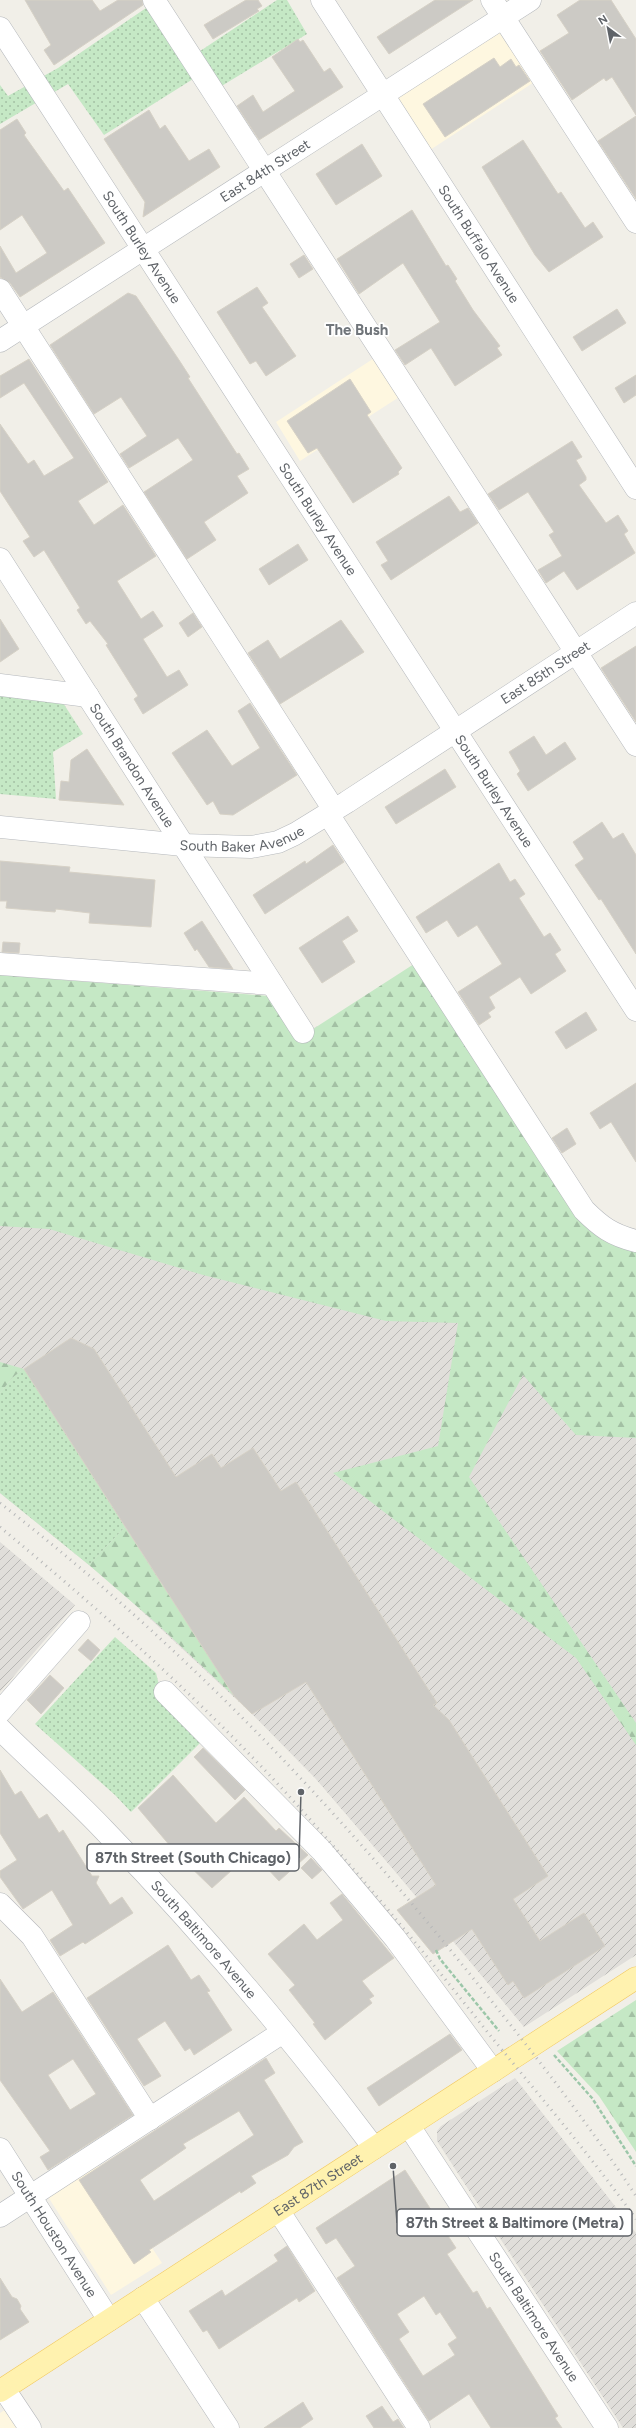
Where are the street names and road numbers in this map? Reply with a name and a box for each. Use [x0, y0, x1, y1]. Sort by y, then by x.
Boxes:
street label: East 84th Street [217, 135, 313, 206]
street label: South Buffalo Avenue [435, 182, 523, 306]
street label: South Burley Avenue [99, 187, 185, 307]
street label: South Burley Avenue [275, 459, 361, 579]
street label: East 85th Street [497, 637, 593, 708]
street label: South Brandon Avenue [86, 700, 178, 831]
street label: South Burley Avenue [451, 731, 537, 851]
street label: South Baker Avenue [180, 822, 308, 856]
street label: South Baltimore Avenue [147, 1877, 261, 2002]
street label: East 87th Street [270, 2149, 366, 2220]
street label: South Houston Avenue [8, 2168, 101, 2301]
street label: South Baltimore Avenue [485, 2249, 583, 2385]

